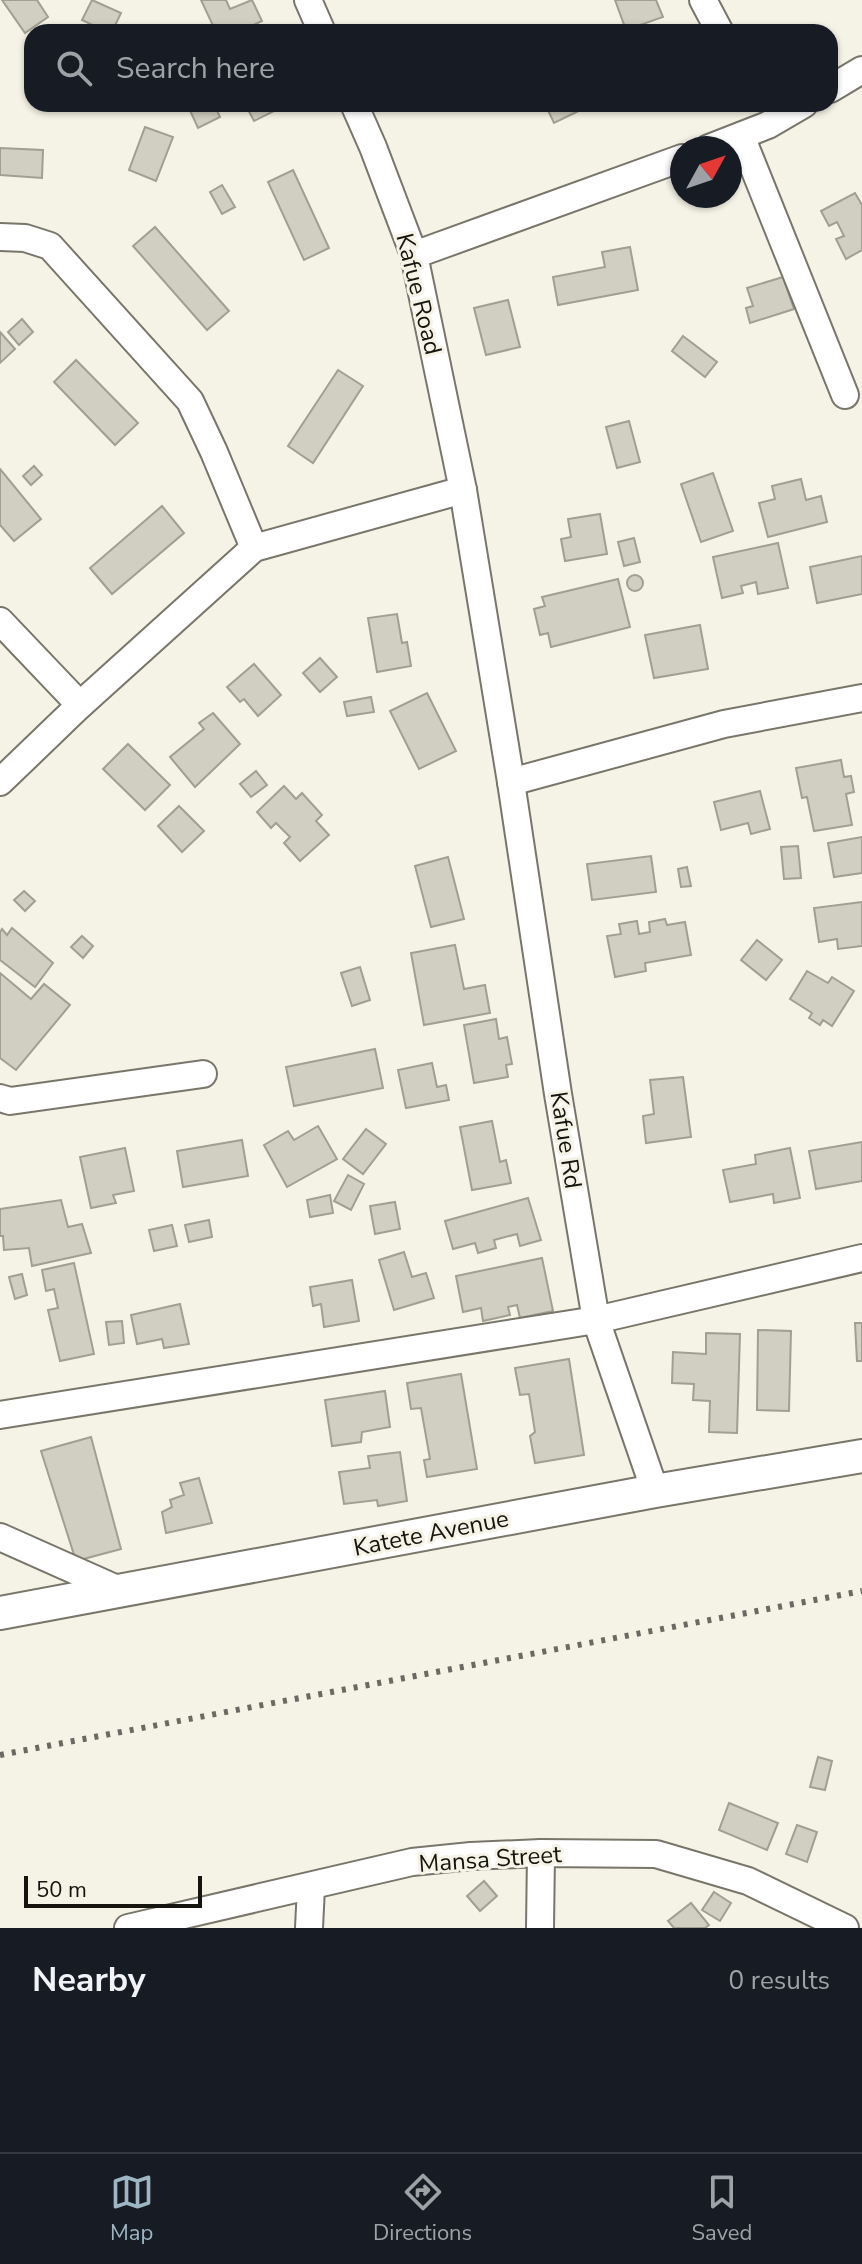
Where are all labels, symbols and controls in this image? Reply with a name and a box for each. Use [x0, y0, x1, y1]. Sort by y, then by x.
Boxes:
search box [24, 24, 838, 112]
icon: search [52, 46, 96, 90]
text: Search here [116, 48, 275, 89]
north arrow [670, 136, 742, 208]
street label: Kafue Road [388, 230, 450, 358]
street label: Kafue Rd [543, 1089, 589, 1191]
street label: Katete Avenue [351, 1502, 511, 1564]
street label: Mansa Street [418, 1838, 563, 1880]
scale bar [24, 1872, 202, 1908]
text: 50 m [36, 1875, 87, 1905]
text: Nearby [32, 1957, 146, 2003]
text: 0 results [729, 1963, 830, 1998]
tab: Map [110, 2170, 154, 2248]
tab: Directions [373, 2170, 472, 2248]
tab: Saved [692, 2170, 752, 2248]

